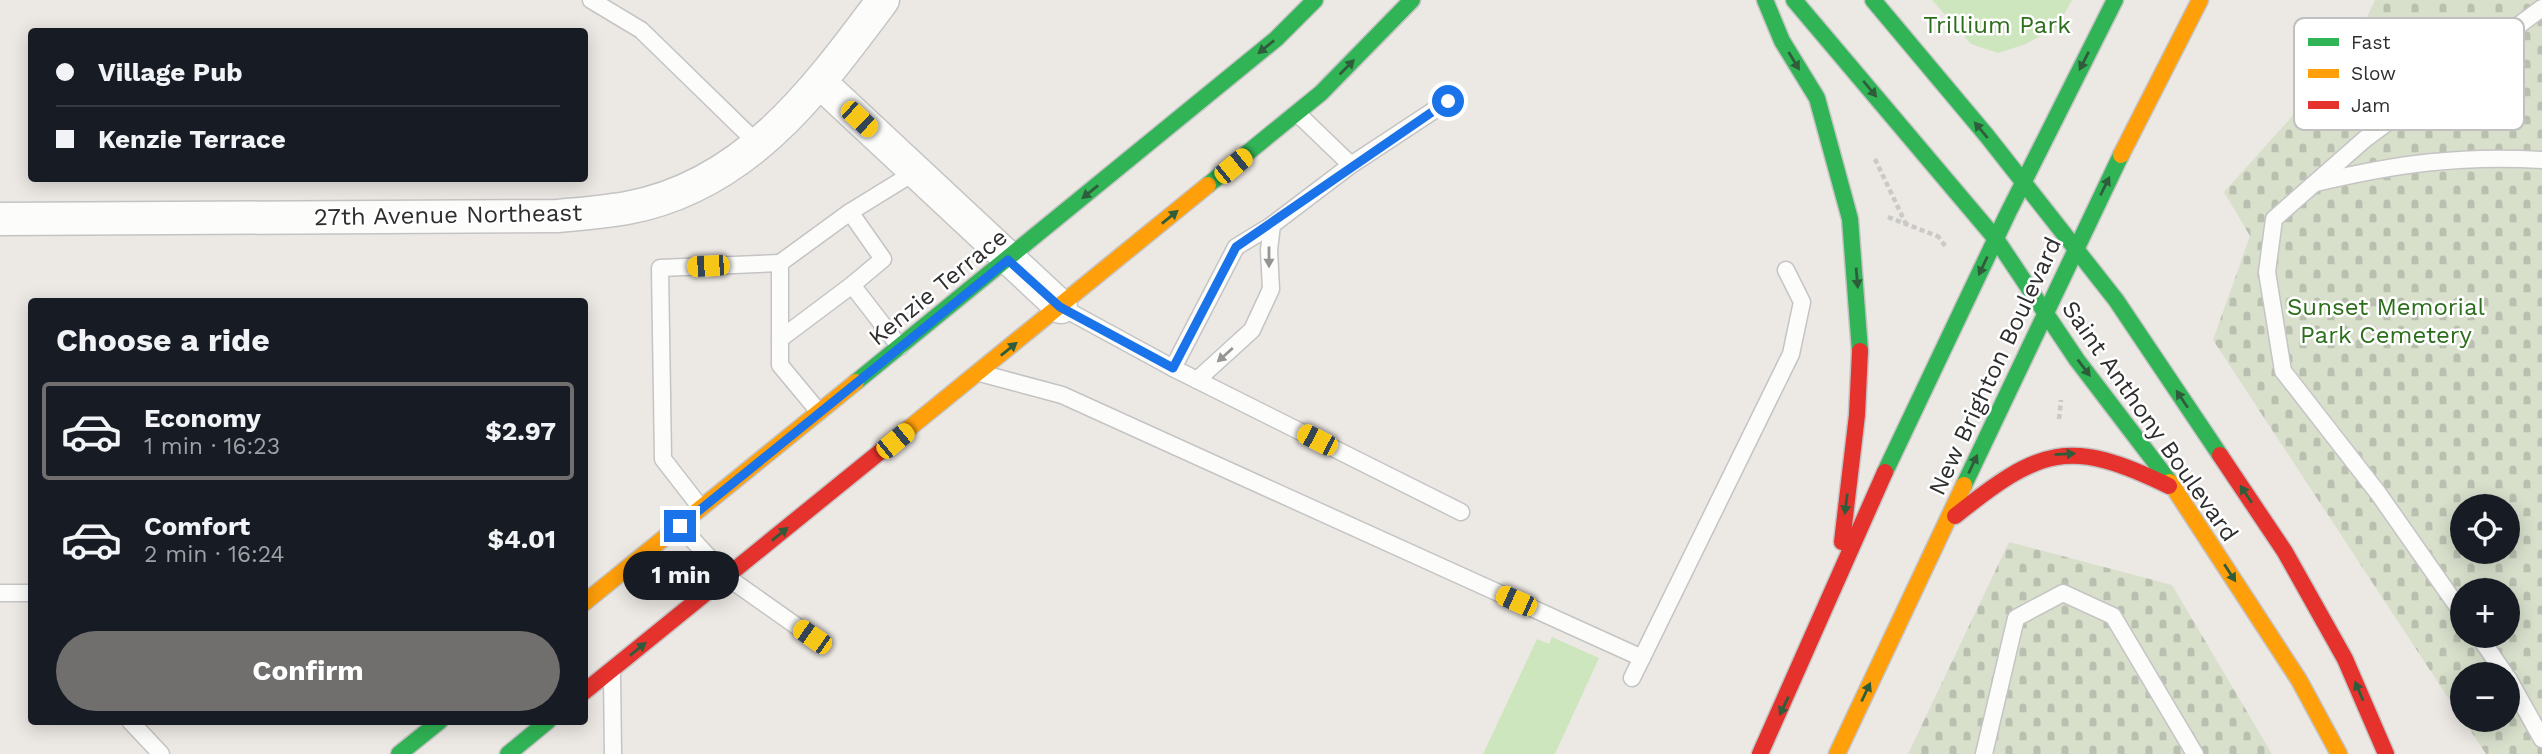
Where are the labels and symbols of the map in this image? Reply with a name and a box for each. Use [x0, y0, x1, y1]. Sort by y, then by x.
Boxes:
park label: Trillium Park [1923, 11, 2071, 39]
legend [2294, 18, 2524, 130]
text: Fast [2351, 31, 2390, 54]
one-way arrow [1257, 40, 1275, 55]
one-way arrow [2078, 51, 2090, 71]
one-way arrow [1788, 52, 1801, 71]
one-way arrow [1339, 59, 1355, 75]
text: Slow [2351, 62, 2396, 85]
one-way arrow [1862, 81, 1877, 98]
route start [1432, 85, 1464, 117]
text: Jam [2351, 94, 2390, 117]
car [837, 97, 882, 141]
one-way arrow [1974, 121, 1989, 138]
car [1211, 145, 1256, 187]
one-way arrow [2100, 176, 2111, 196]
one-way arrow [1082, 184, 1099, 199]
street label: 27th Avenue Northeast [314, 199, 582, 231]
one-way arrow [1162, 210, 1179, 225]
street label: Kenzie Terrace [863, 223, 1013, 351]
street label: New Brighton Boulevard [1923, 233, 2067, 499]
one-way arrow [1263, 246, 1275, 268]
car [687, 254, 730, 278]
one-way arrow [1977, 256, 1989, 276]
one-way arrow [1852, 267, 1863, 289]
park label: Sunset Memorial Park Cemetery [2287, 293, 2486, 349]
street label: Saint Anthony Boulevard [2056, 295, 2244, 547]
one-way arrow [1000, 342, 1018, 356]
one-way arrow [1216, 347, 1233, 362]
one-way arrow [2076, 359, 2090, 377]
one-way arrow [2175, 390, 2189, 408]
car [873, 420, 918, 462]
car [1294, 421, 1341, 459]
one-way arrow [2054, 448, 2076, 459]
one-way arrow [1968, 454, 1979, 474]
one-way arrow [2240, 485, 2253, 504]
one-way arrow [1841, 494, 1852, 516]
route end [664, 510, 696, 542]
one-way arrow [771, 526, 789, 541]
callout: 1 min [622, 550, 738, 600]
one-way arrow [2223, 564, 2236, 583]
car [1493, 583, 1540, 619]
car [789, 616, 836, 658]
one-way arrow [628, 641, 646, 656]
one-way arrow [2353, 681, 2364, 702]
one-way arrow [1860, 682, 1872, 702]
one-way arrow [1778, 696, 1790, 716]

